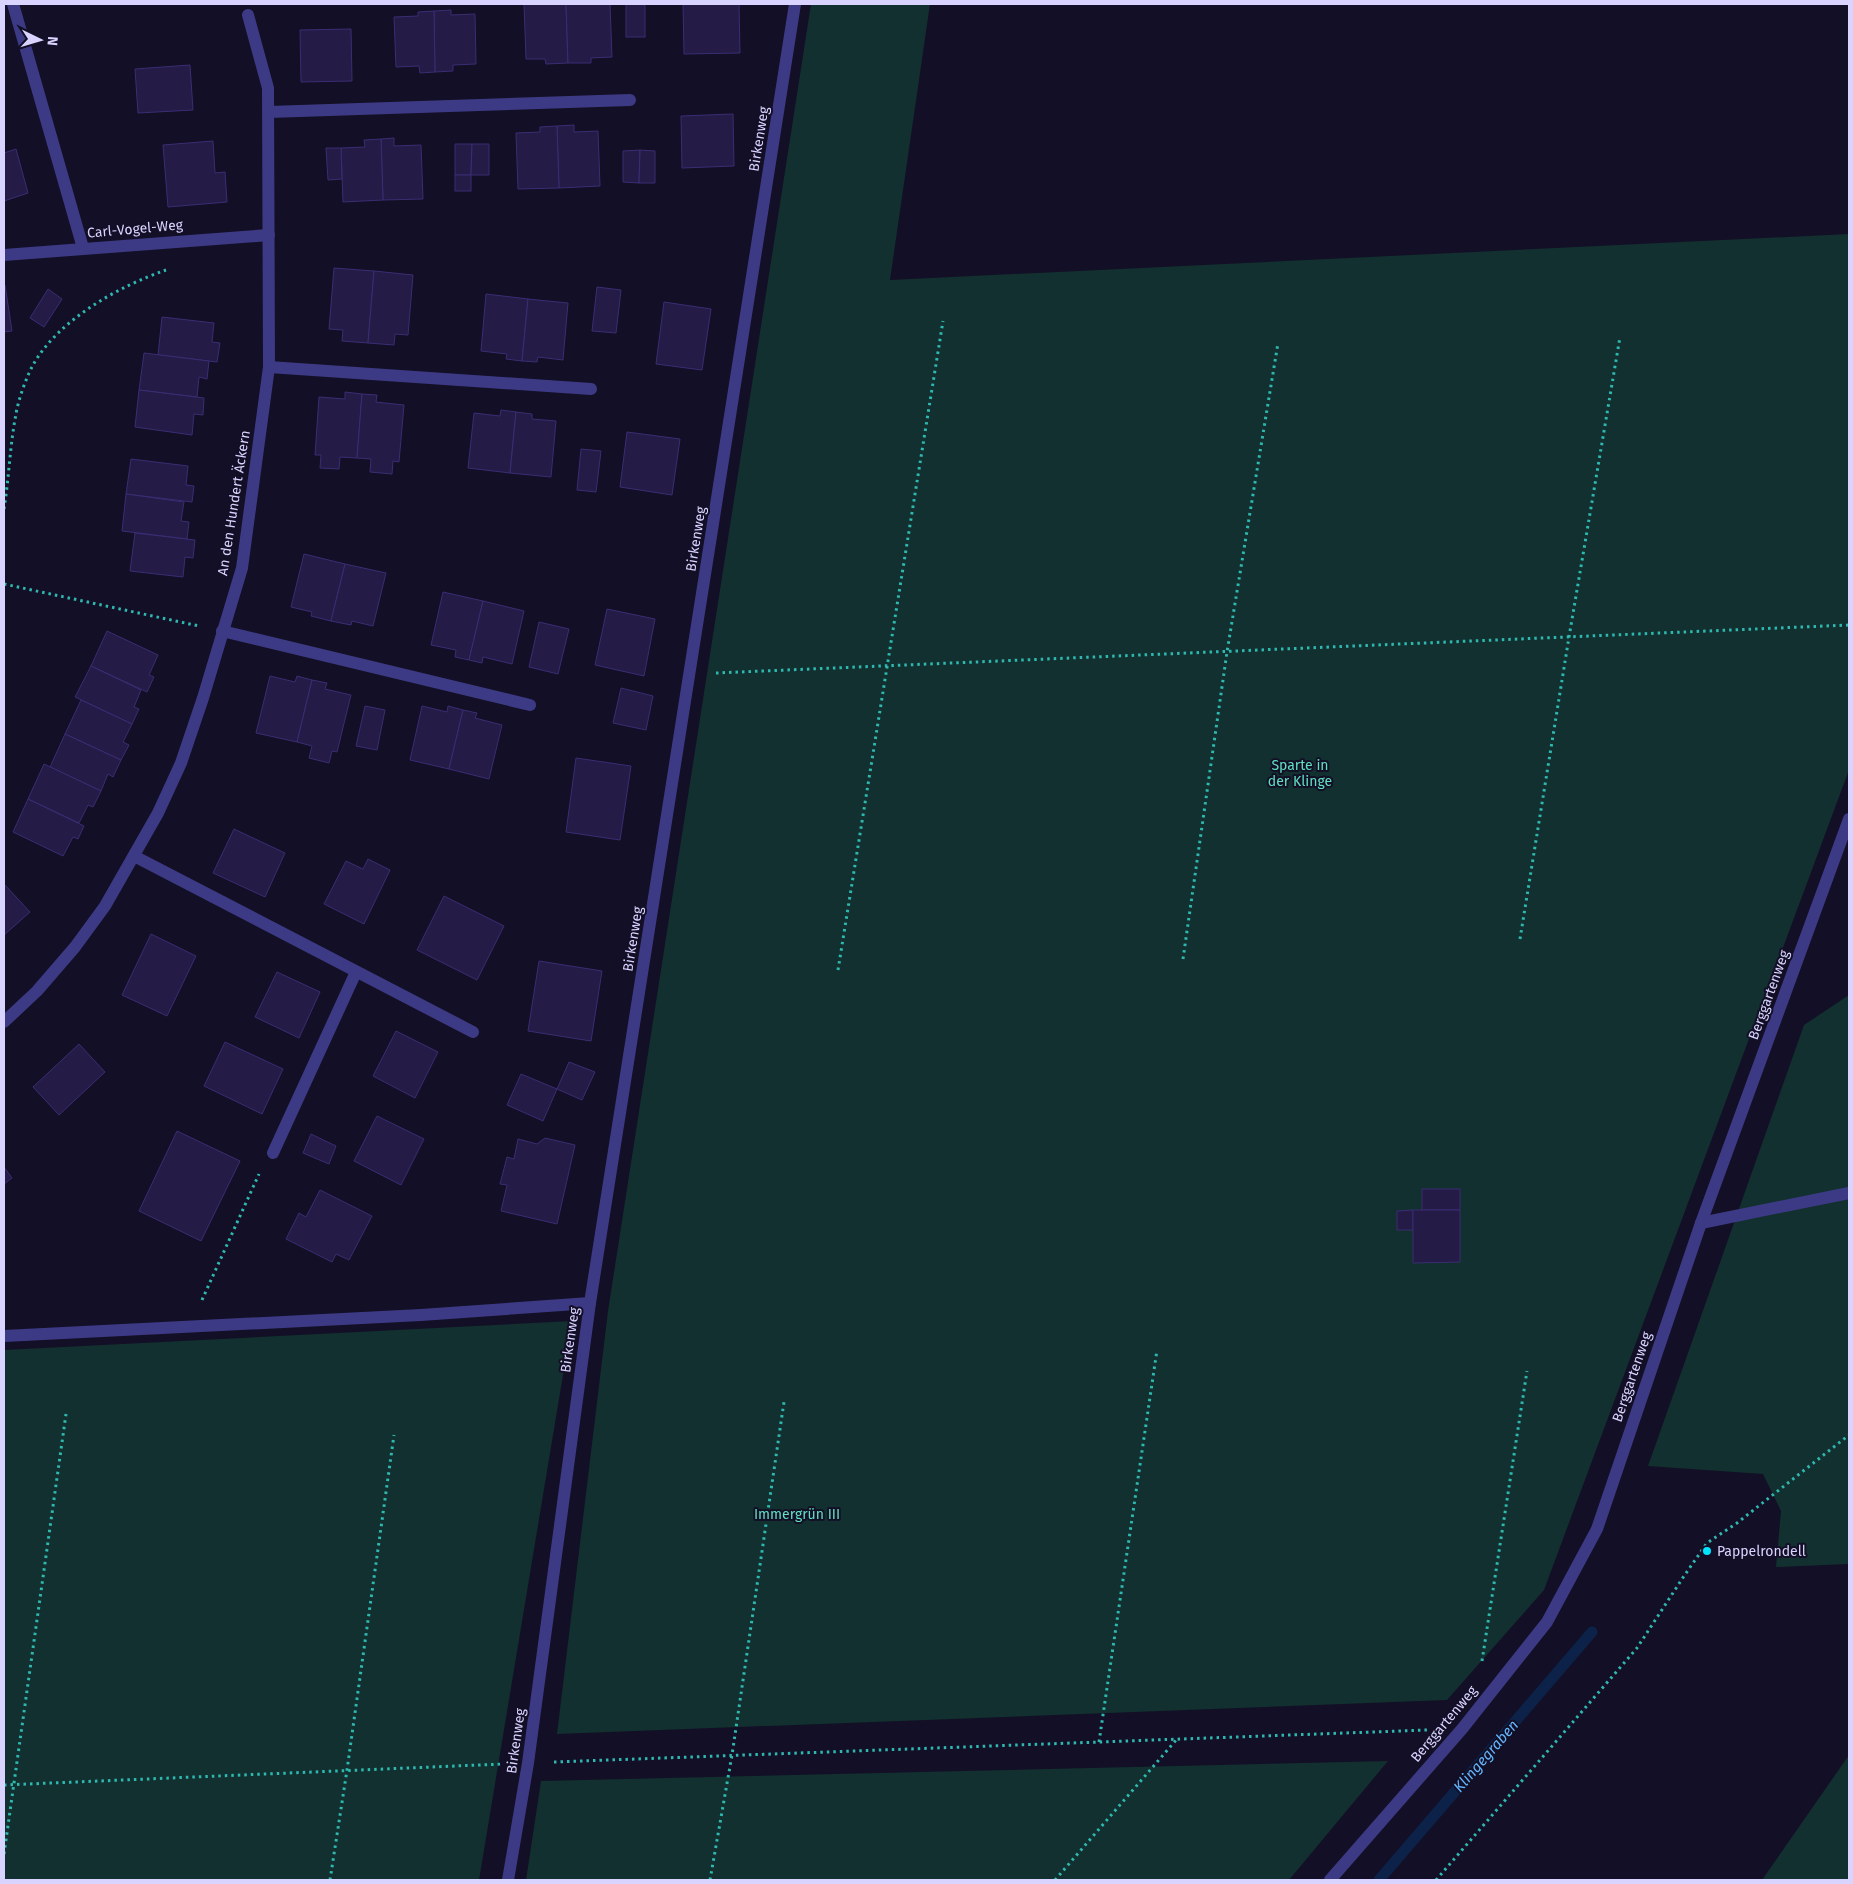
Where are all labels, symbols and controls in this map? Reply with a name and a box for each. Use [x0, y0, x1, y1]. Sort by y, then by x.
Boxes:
north arrow [15, 15, 65, 65]
text: N [44, 36, 61, 46]
street label: Birkenweg [745, 105, 773, 173]
street label: Carl-Vogel-Weg [86, 216, 184, 242]
street label: An den Hundert Äckern [214, 429, 254, 577]
street label: Birkenweg [682, 505, 710, 573]
park label: Sparte in der Klinge [1268, 757, 1332, 790]
street label: Birkenweg [619, 905, 647, 973]
street label: Berggartenweg [1745, 947, 1793, 1042]
street label: Birkenweg [557, 1306, 583, 1374]
street label: Berggartenweg [1609, 1329, 1656, 1424]
park label: Immergrün III [754, 1506, 840, 1523]
place label: Pappelrondell [1717, 1543, 1806, 1560]
marker: Pappelrondell [1701, 1545, 1713, 1557]
street label: Berggartenweg [1407, 1682, 1481, 1766]
street label: Birkenweg [503, 1707, 529, 1775]
water label: Klingegraben [1450, 1716, 1522, 1796]

